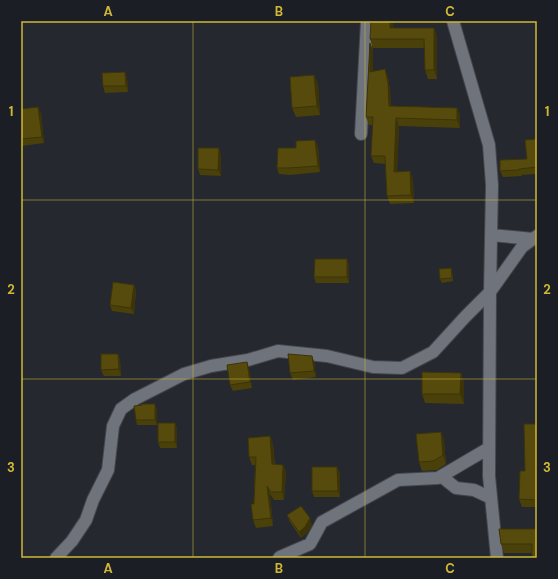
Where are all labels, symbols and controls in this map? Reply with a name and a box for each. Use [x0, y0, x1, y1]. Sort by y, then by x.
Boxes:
text: A [103, 3, 113, 20]
text: B [275, 3, 283, 20]
text: C [445, 3, 455, 20]
text: 1 [9, 103, 13, 120]
text: 1 [545, 103, 549, 120]
text: 2 [7, 281, 15, 298]
text: 2 [543, 281, 551, 298]
text: 3 [7, 459, 15, 476]
text: 3 [543, 459, 551, 476]
text: A [103, 560, 113, 577]
text: B [275, 560, 283, 577]
text: C [445, 560, 455, 577]

